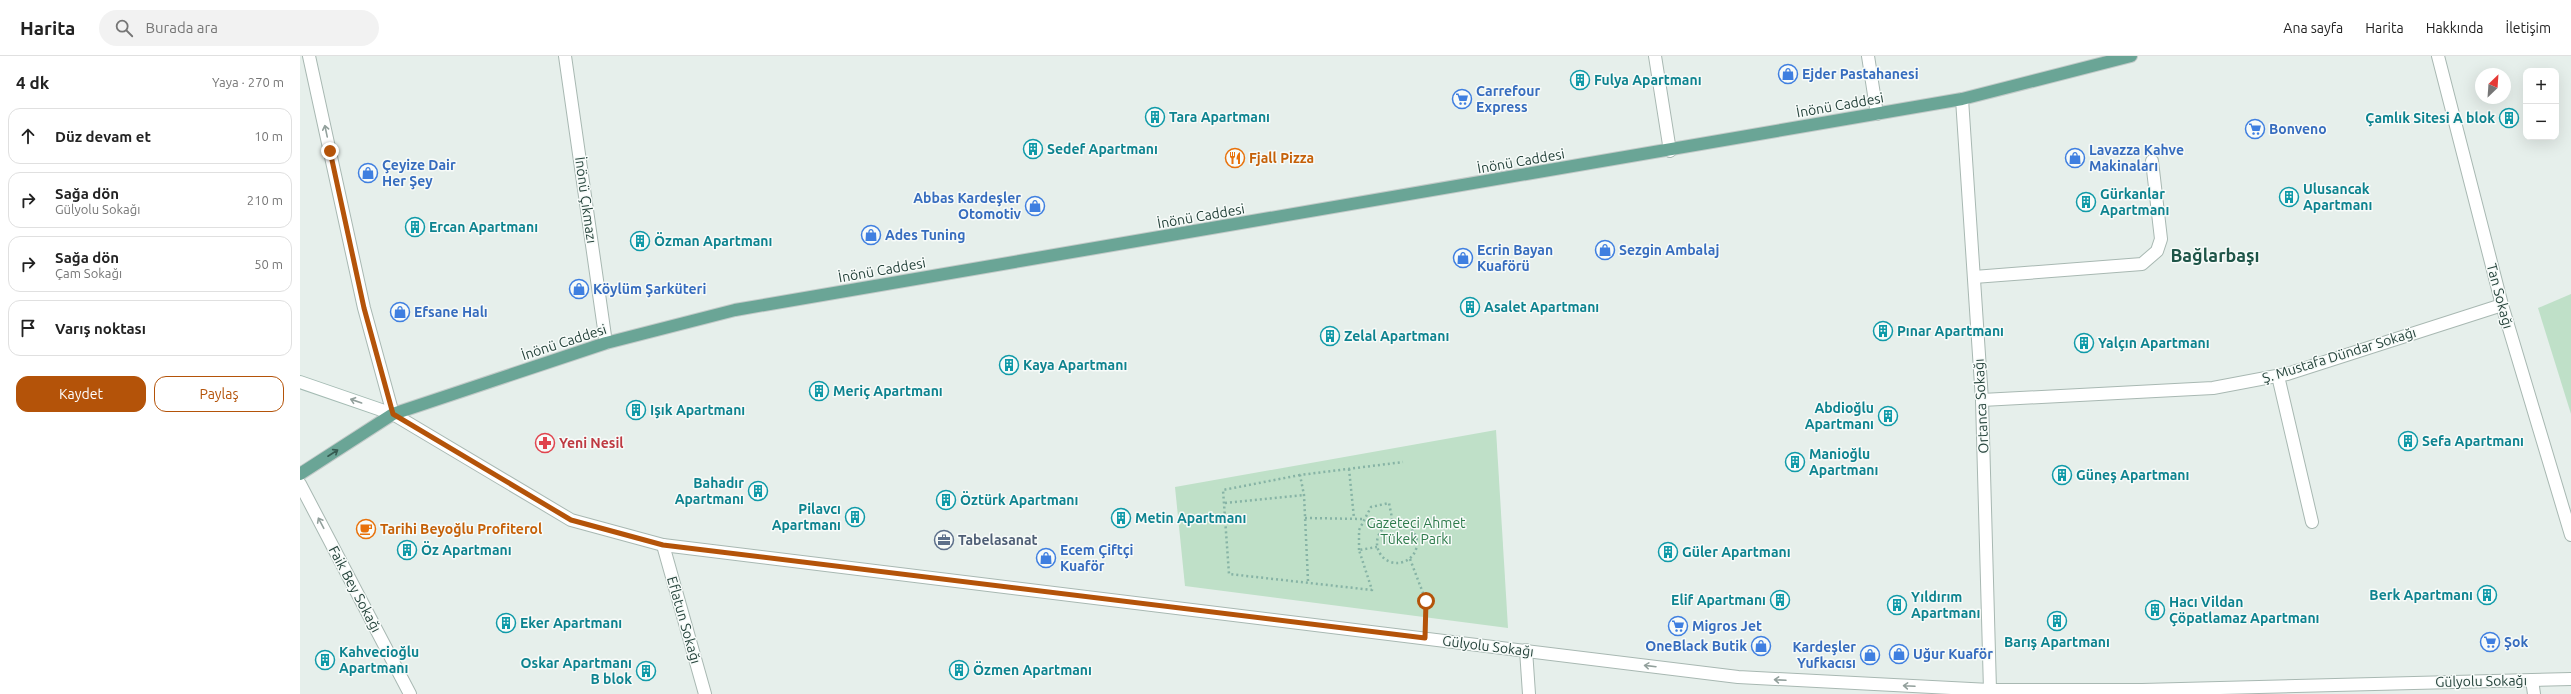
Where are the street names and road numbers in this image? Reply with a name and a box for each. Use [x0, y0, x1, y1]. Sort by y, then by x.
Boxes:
street label: İnönü Caddesi [1795, 89, 1885, 121]
street label: İnönü Caddesi [1476, 145, 1566, 177]
street label: İnönü Çıkmazı [572, 156, 600, 244]
street label: İnönü Caddesi [1156, 200, 1246, 232]
street label: İnönü Caddesi [837, 254, 927, 286]
street label: Tan Sokağı [2484, 262, 2516, 330]
street label: İnönü Caddesi [520, 321, 608, 363]
street label: Ş. Mustafa Dündar Sokağı [2260, 324, 2418, 386]
street label: Ortanca Sokağı [1971, 358, 1991, 454]
street label: Faik Bey Sokağı [326, 543, 384, 635]
street label: Eflatun Sokağı [664, 575, 704, 665]
street label: Gülyolu Sokağı [1441, 632, 1535, 660]
street label: Gülyolu Sokağı [2435, 672, 2527, 690]

